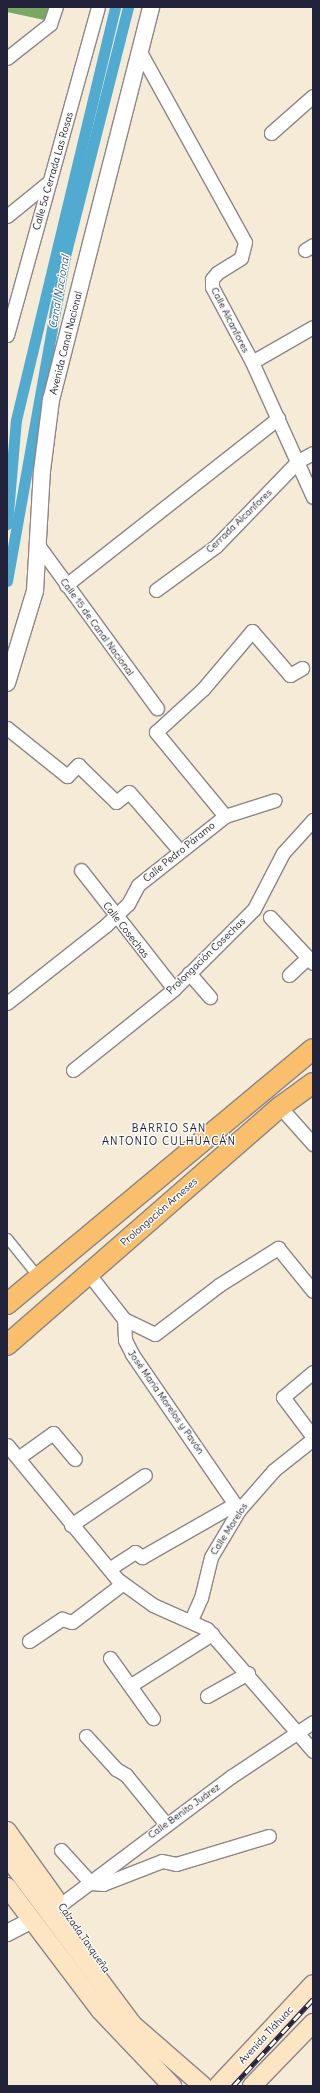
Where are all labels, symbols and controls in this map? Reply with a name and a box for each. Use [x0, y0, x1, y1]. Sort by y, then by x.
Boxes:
street label: Calle 5a Cerrada Las Rosas [30, 111, 76, 231]
water label: Canal Nacional [46, 254, 72, 330]
street label: Calle Alcanfores [208, 285, 252, 355]
street label: Avenida Canal Nacional [47, 290, 85, 396]
street label: Cerrada Alcanfores [204, 486, 274, 556]
street label: Calle 15 de Canal Nacional [58, 576, 136, 678]
street label: Calle Pedro Páramo [141, 819, 217, 885]
street label: Calle Cosechas [100, 900, 152, 960]
street label: Prolongación Cosechas [164, 915, 248, 997]
district label: BARRIO SAN ANTONIO CULHUACÁN [102, 1122, 236, 1148]
street label: Prolongación Arneses [118, 1175, 200, 1249]
street label: José María Morelos y Pavón [125, 1348, 207, 1456]
street label: Calle Morelos [208, 1501, 250, 1557]
street label: Calle Benito Juárez [146, 1781, 222, 1841]
street label: Calzada Taxqueña [56, 1901, 112, 1975]
street label: Avenida Tláhuac [236, 2004, 296, 2066]

